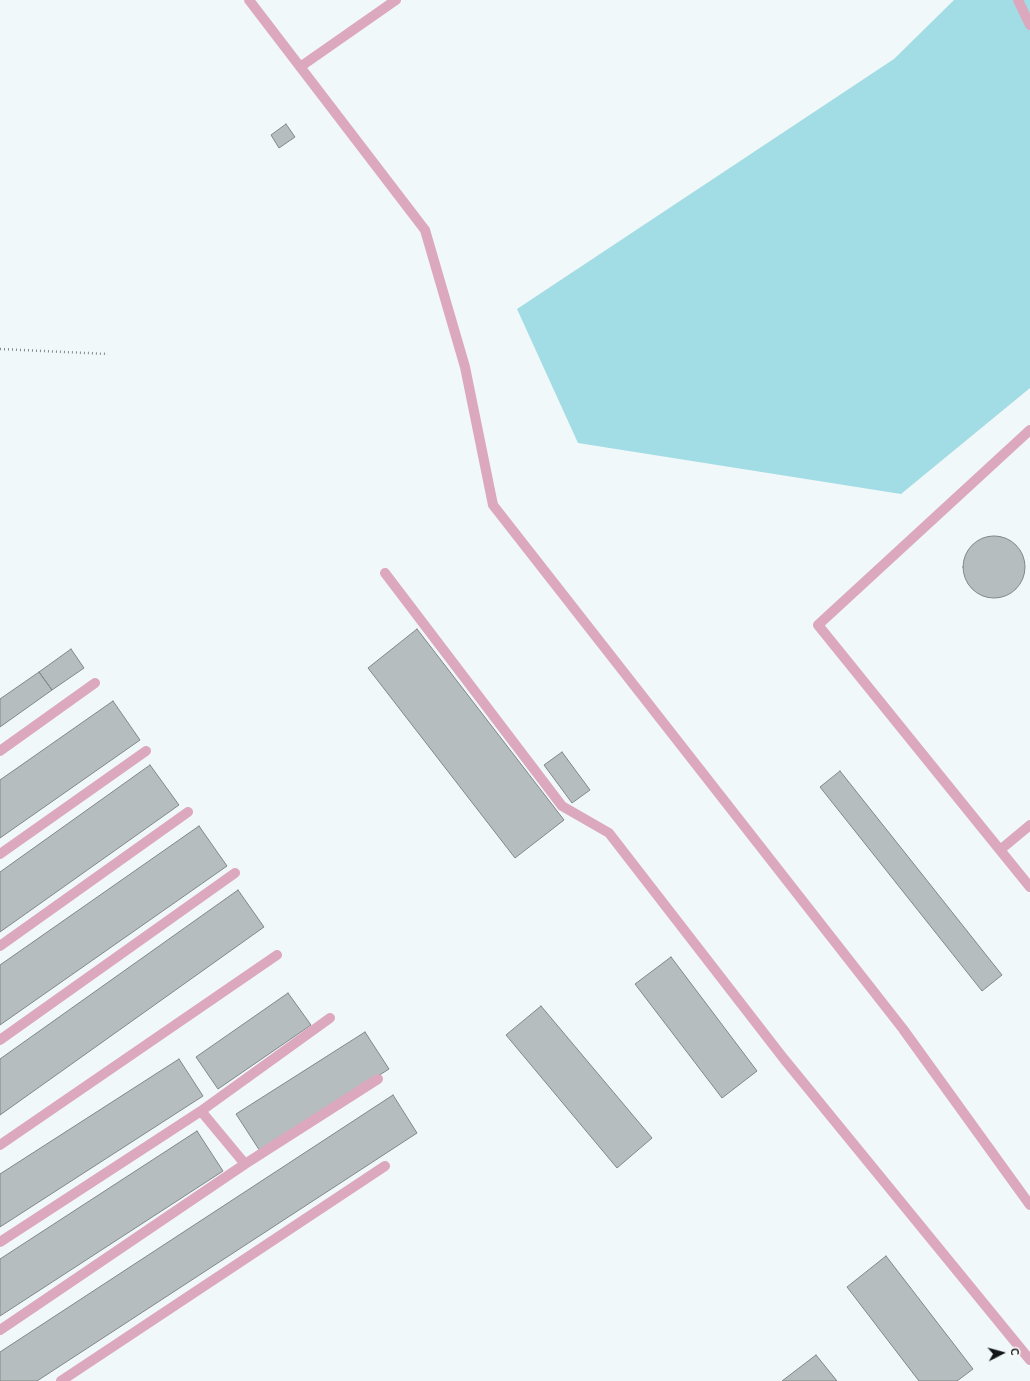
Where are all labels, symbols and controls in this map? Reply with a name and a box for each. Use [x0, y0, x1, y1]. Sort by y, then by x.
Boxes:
north arrow [982, 1333, 1022, 1373]
text: С [1007, 1347, 1022, 1356]

